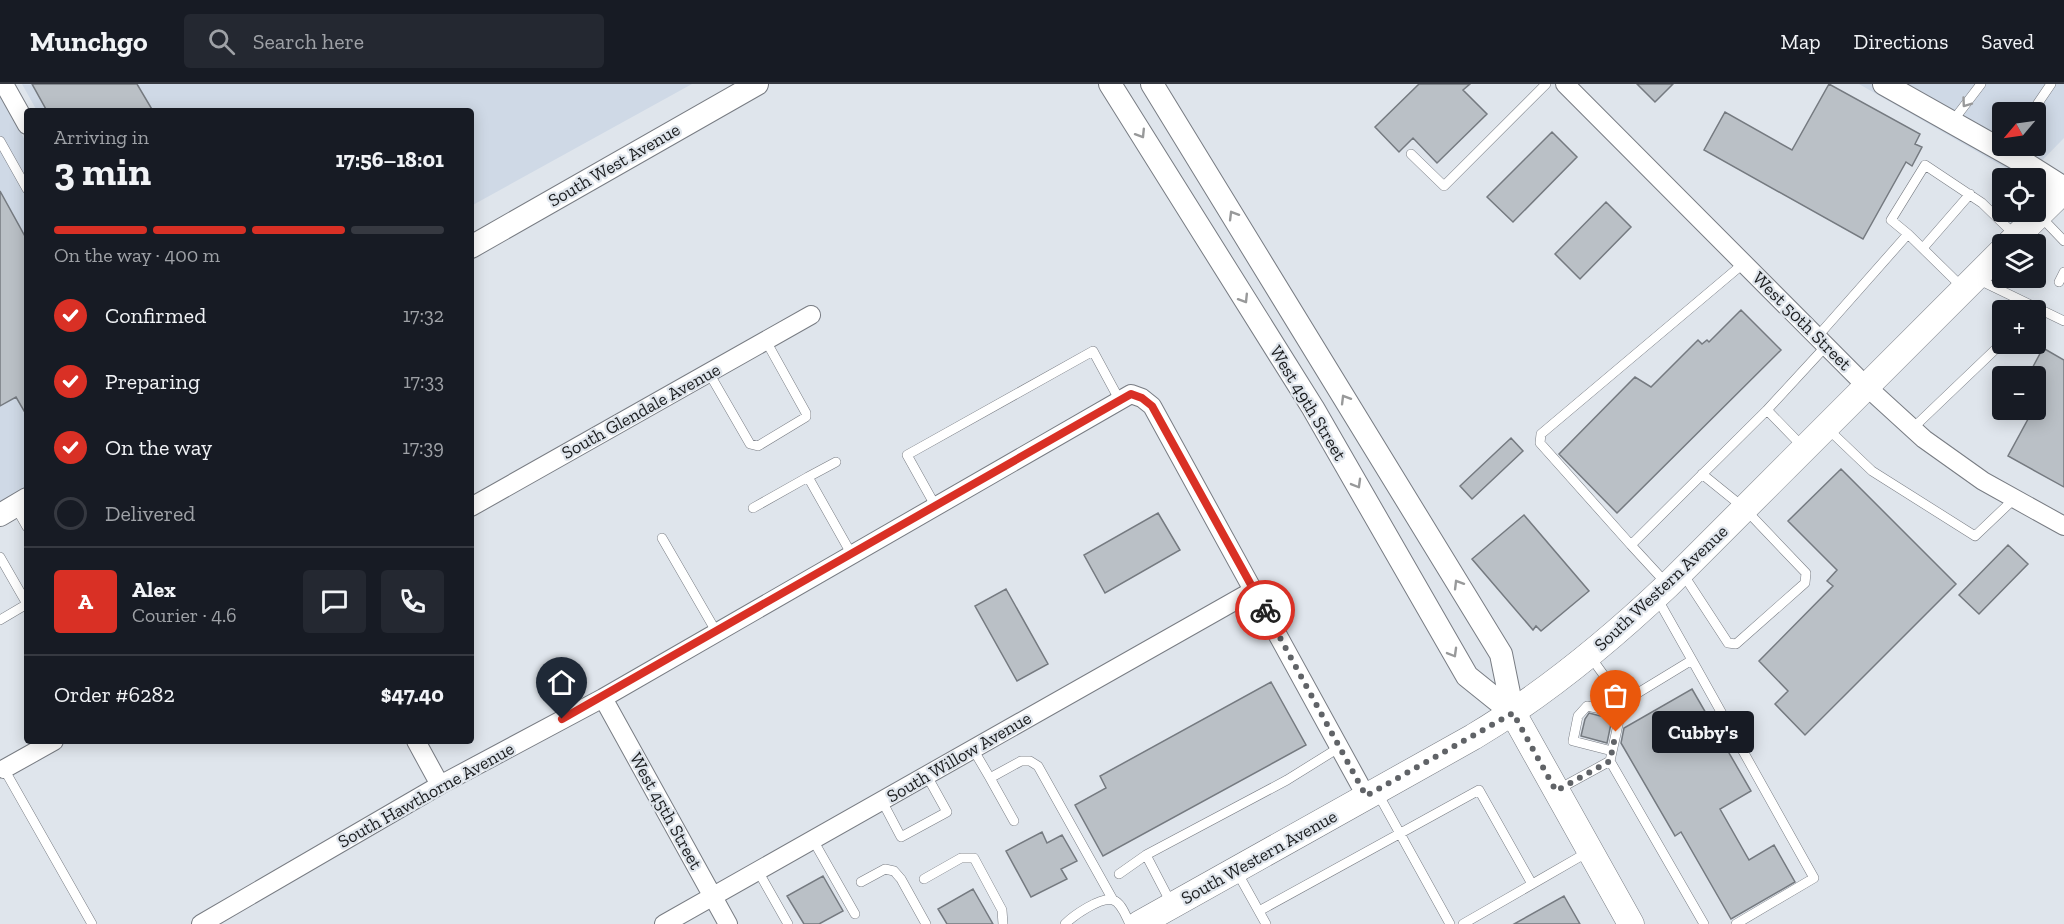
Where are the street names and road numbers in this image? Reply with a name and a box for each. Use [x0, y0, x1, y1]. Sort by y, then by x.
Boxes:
street label: South West Avenue [544, 118, 684, 212]
street label: West 50th Street [1748, 267, 1856, 375]
street label: West 49th Street [1265, 341, 1351, 465]
street label: South Glendale Avenue [558, 358, 724, 464]
street label: South Western Avenue [1590, 520, 1732, 656]
street label: South Willow Avenue [883, 707, 1035, 807]
street label: South Hawthorne Avenue [334, 737, 518, 853]
street label: West 45th Street [625, 749, 707, 874]
street label: South Western Avenue [1177, 805, 1341, 909]

